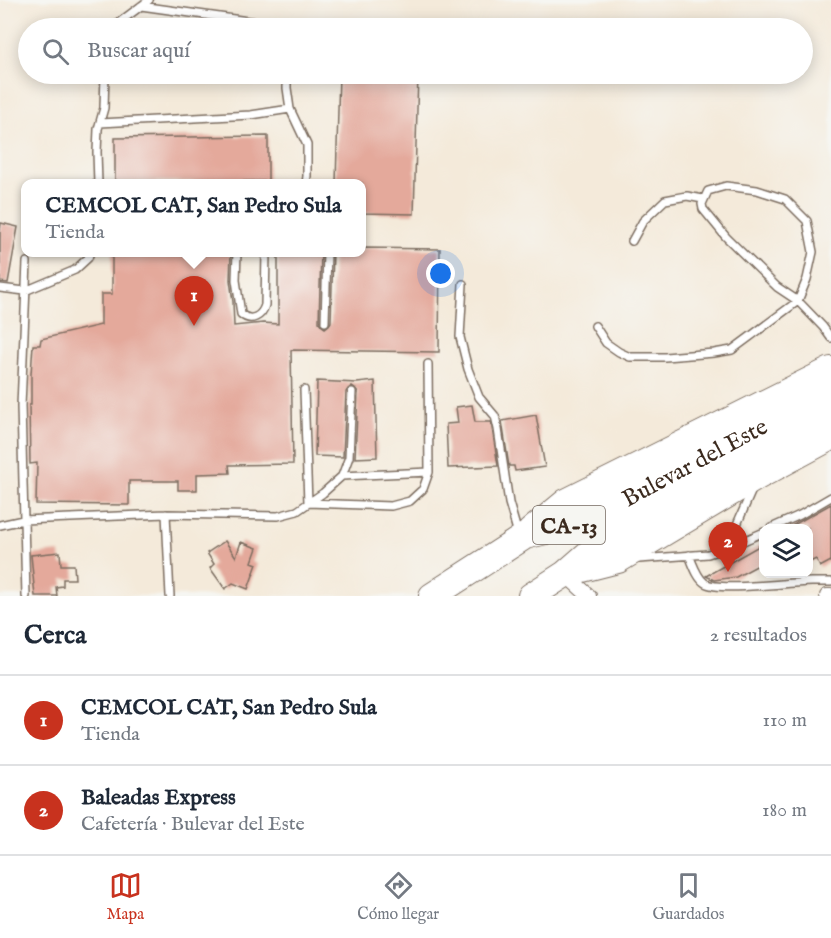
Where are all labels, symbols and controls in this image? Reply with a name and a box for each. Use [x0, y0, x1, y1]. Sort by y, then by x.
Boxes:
search box [18, 18, 813, 84]
icon: search [39, 35, 72, 68]
text: Buscar aquí [87, 37, 190, 65]
popup [21, 179, 366, 257]
text: CEMCOL CAT, San Pedro Sula [46, 192, 341, 220]
text: Tienda [46, 220, 105, 245]
your location [426, 259, 455, 288]
pin: 1 [174, 276, 214, 326]
street label: Bulevar del Este [617, 412, 774, 515]
road number: CA-13 [533, 506, 605, 544]
pin: 2 [708, 522, 748, 572]
map controls [759, 524, 813, 578]
button: layers [759, 524, 813, 578]
text: Cerca [24, 619, 86, 652]
text: 2 resultados [710, 623, 807, 648]
text: CEMCOL CAT, San Pedro Sula [81, 694, 377, 722]
text: 1 [40, 708, 47, 733]
text: 110 m [763, 708, 807, 733]
text: Tienda [81, 722, 140, 747]
text: Baleadas Express [81, 784, 236, 812]
text: 2 [39, 798, 48, 823]
text: 180 m [762, 798, 807, 823]
text: Cafetería · Bulevar del Este [81, 812, 305, 837]
tab: Mapa [107, 869, 144, 925]
tab: Cómo llegar [357, 869, 439, 925]
tab: Guardados [652, 869, 724, 925]

